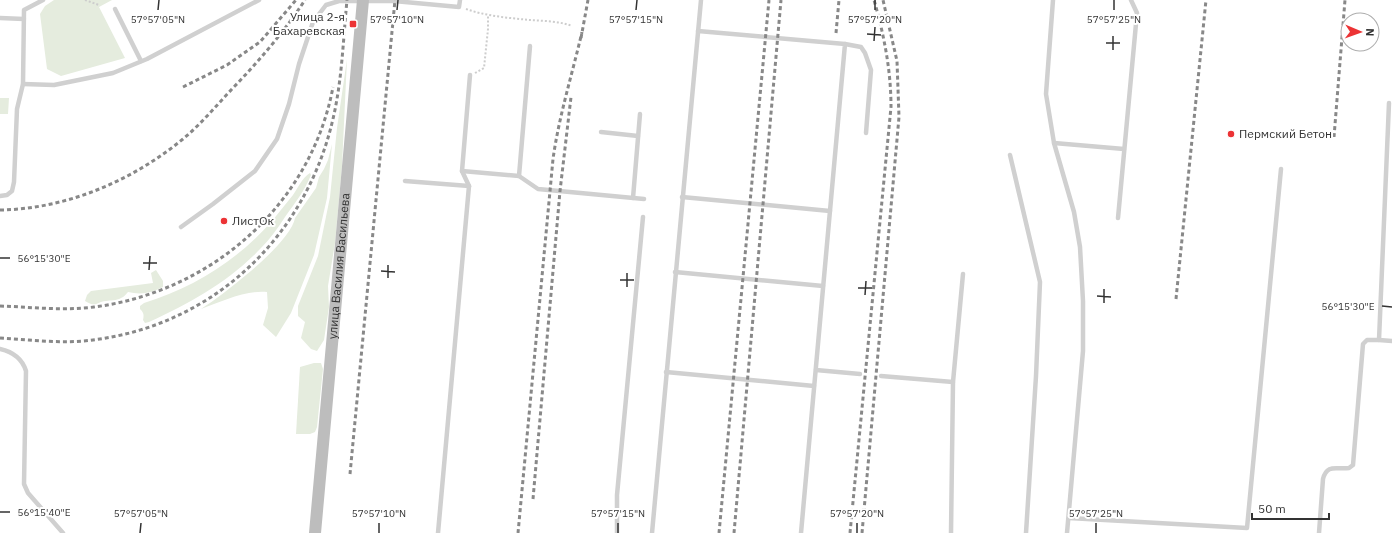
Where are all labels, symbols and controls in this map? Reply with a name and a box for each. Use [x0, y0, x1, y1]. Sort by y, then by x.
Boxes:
place label: Улица 2-я Бахаревская [273, 9, 345, 38]
north arrow [1340, 12, 1380, 52]
text: 57°57'05"N [131, 13, 185, 26]
text: 57°57'10"N [370, 13, 424, 26]
text: 57°57'15"N [609, 13, 663, 26]
text: 57°57'20"N [848, 13, 902, 26]
text: 57°57'25"N [1087, 13, 1141, 26]
marker: Улица 2-я Бахаревская [348, 19, 358, 29]
text: N [1363, 28, 1377, 37]
place label: Пермский Бетон [1239, 126, 1332, 141]
marker: Пермский Бетон [1226, 129, 1236, 139]
street label: улица Василия Васильева [324, 192, 353, 340]
place label: ЛистОк [232, 213, 275, 228]
marker: ЛистОк [219, 216, 229, 226]
text: 56°15'30"E [17, 252, 71, 265]
text: 56°15'30"E [1321, 300, 1375, 313]
scale bar [1252, 495, 1329, 521]
text: 50 m [1258, 501, 1286, 516]
text: 56°15'40"E [17, 506, 71, 519]
text: 57°57'05"N [114, 507, 168, 520]
text: 57°57'10"N [352, 507, 406, 520]
text: 57°57'15"N [591, 507, 645, 520]
text: 57°57'20"N [830, 507, 884, 520]
text: 57°57'25"N [1069, 507, 1123, 520]

